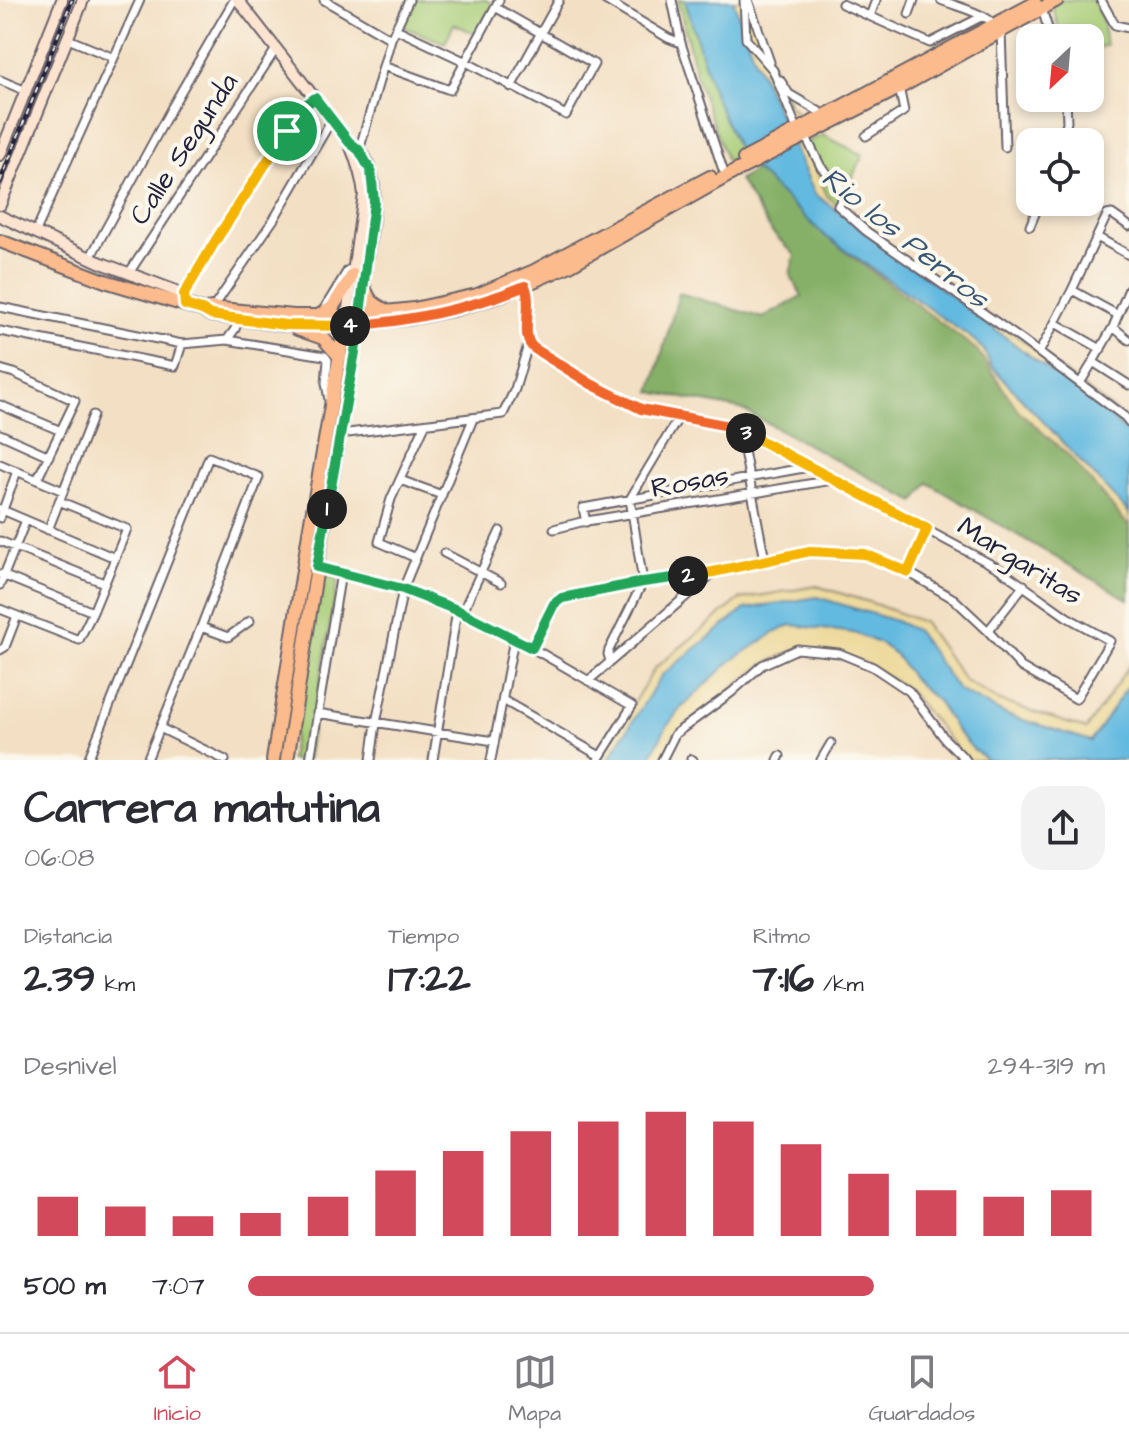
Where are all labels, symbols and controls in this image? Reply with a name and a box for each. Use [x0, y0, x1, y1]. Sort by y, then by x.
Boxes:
north arrow [1016, 24, 1104, 112]
map controls [1016, 24, 1104, 216]
street label: Calle Segunda [120, 66, 248, 233]
pin [253, 97, 321, 165]
icon: arrive [265, 109, 309, 153]
button: locate [1016, 128, 1104, 216]
water label: Rio los Perros [813, 158, 999, 320]
pin: 4 [330, 306, 370, 346]
text: 4 [343, 310, 357, 341]
pin: 3 [726, 413, 766, 453]
text: 3 [740, 417, 752, 448]
street label: Rosas [648, 456, 732, 508]
pin: 1 [307, 489, 347, 529]
text: 1 [326, 493, 328, 524]
street label: Margaritas [949, 507, 1090, 616]
pin: 2 [668, 556, 708, 596]
text: 2 [682, 560, 694, 591]
text: Carrera matutina [24, 779, 380, 840]
button: share [1021, 786, 1105, 870]
text: 06:08 [24, 840, 94, 876]
text: Distancia [24, 921, 112, 952]
text: Tiempo [388, 921, 459, 952]
text: Ritmo [753, 921, 810, 952]
text: 2.39 [24, 952, 96, 1007]
text: 17:22 [388, 952, 471, 1007]
text: 7:16 [753, 952, 814, 1007]
text: km [96, 969, 135, 1000]
text: /km [814, 969, 864, 1000]
text: Desnivel [24, 1048, 117, 1084]
text: 294–319 m [988, 1048, 1105, 1084]
text: 500 m [24, 1268, 106, 1304]
text: 7:07 [152, 1268, 205, 1304]
tab: Inicio [154, 1350, 201, 1429]
tab: Mapa [508, 1350, 561, 1429]
tab: Guardados [868, 1350, 975, 1429]

